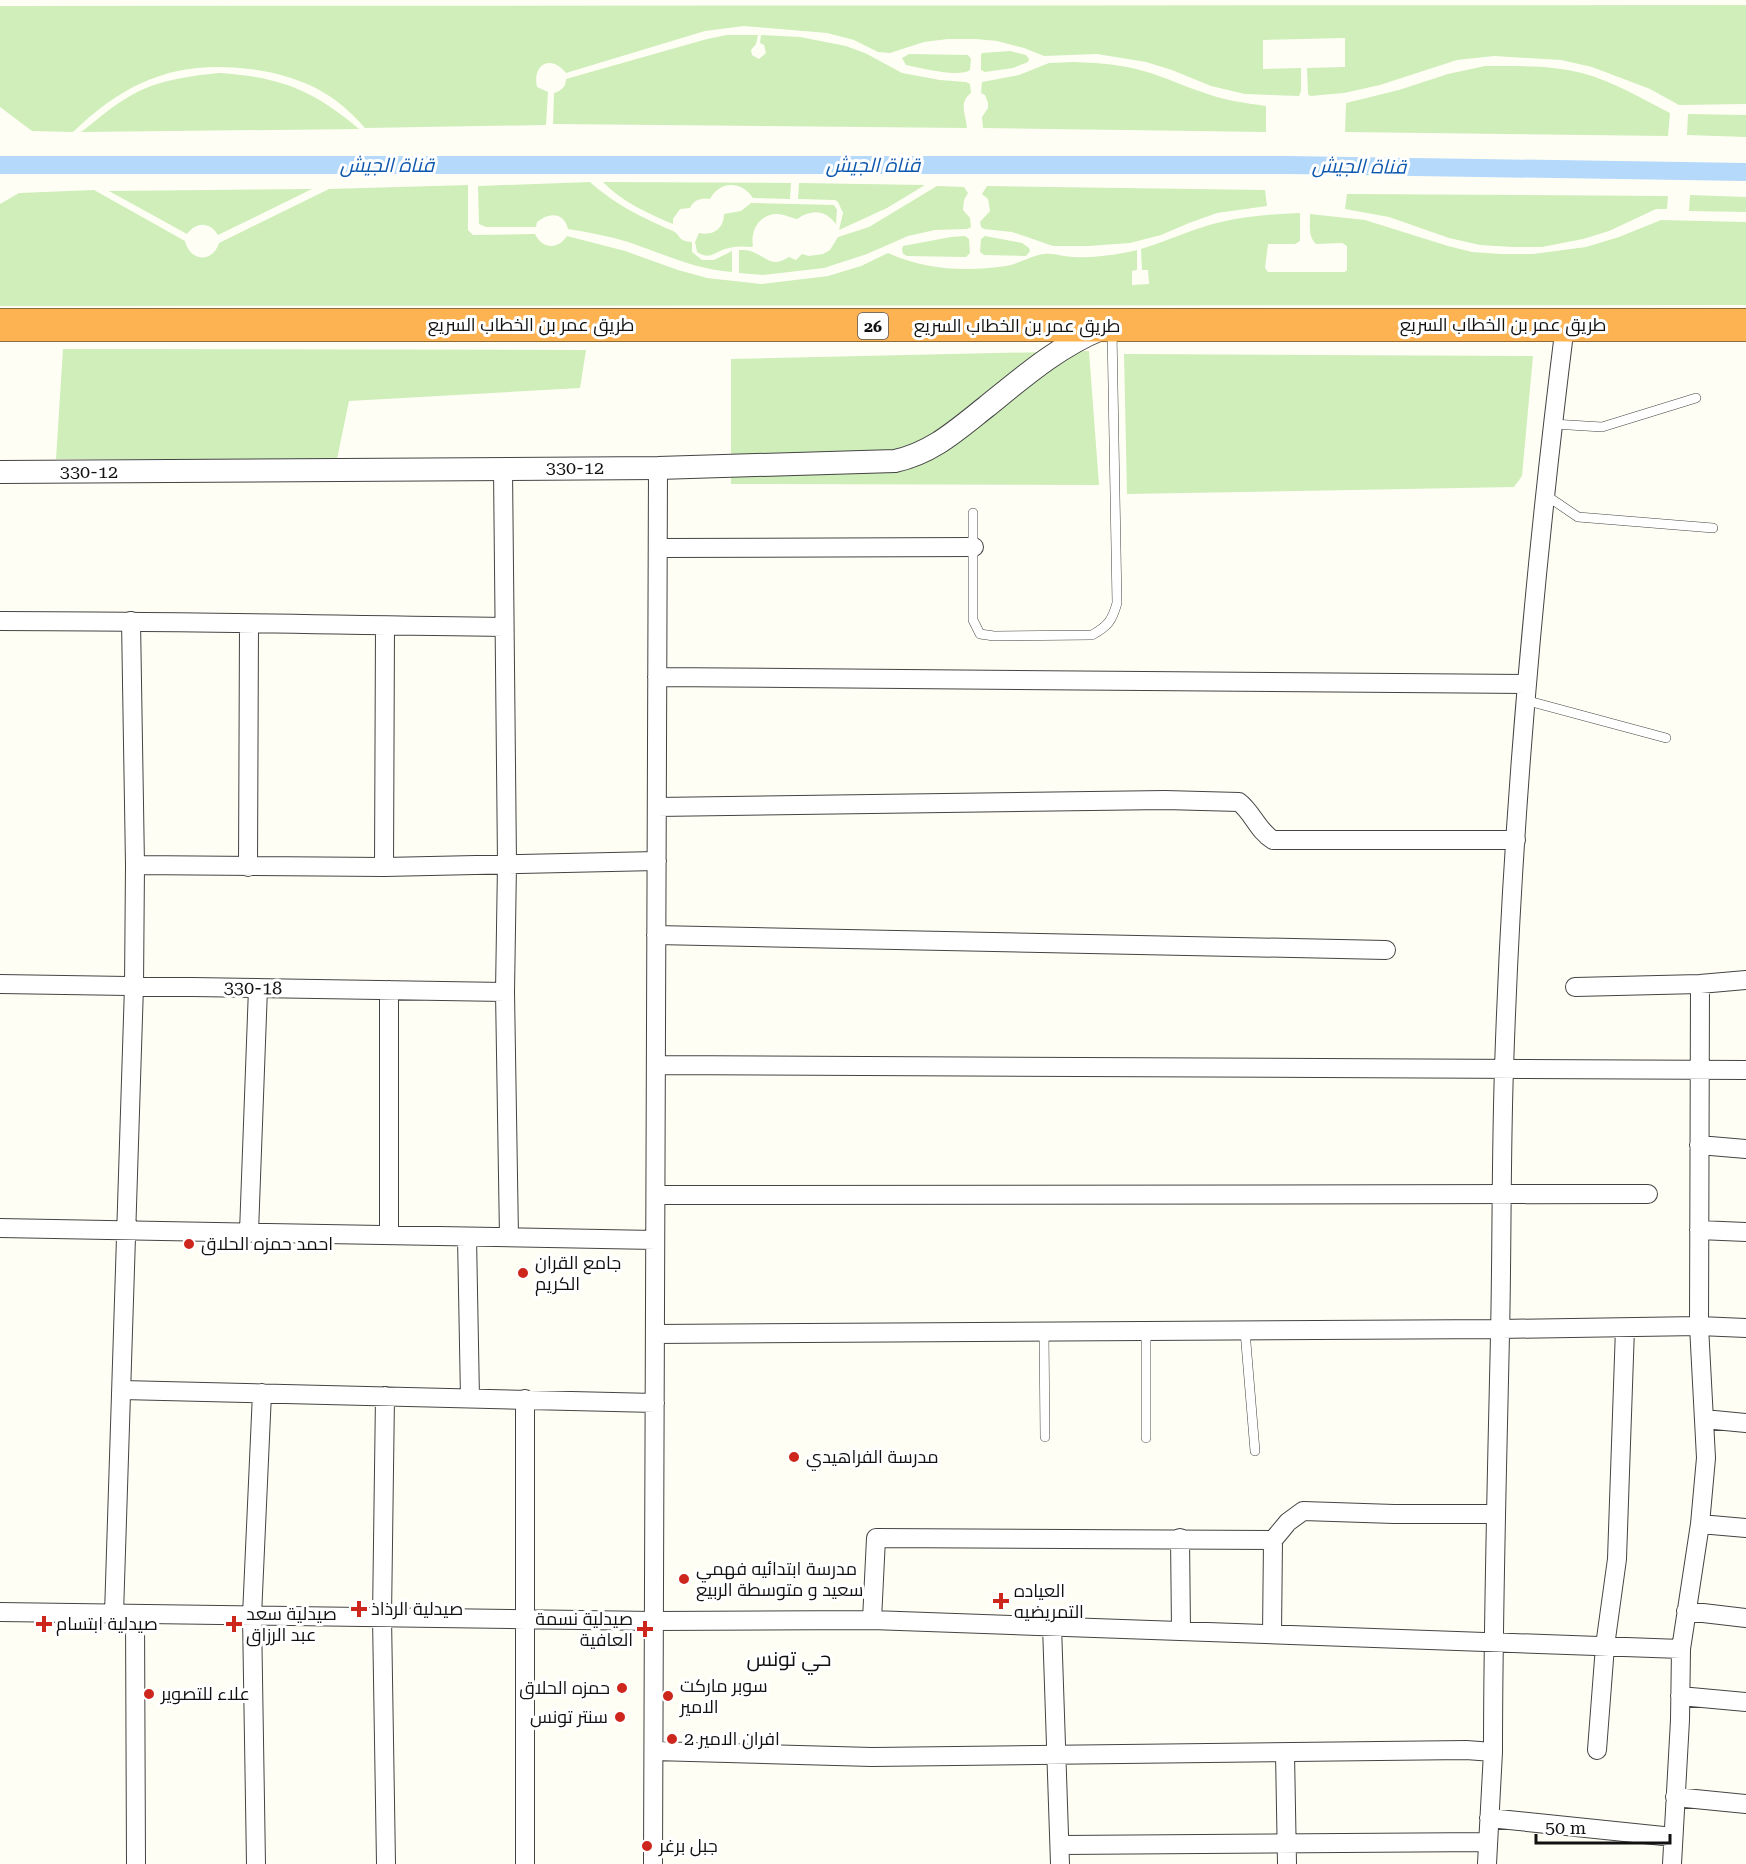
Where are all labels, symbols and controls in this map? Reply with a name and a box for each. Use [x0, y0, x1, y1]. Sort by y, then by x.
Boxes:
water label: قناة الجيش [340, 153, 436, 177]
water label: قناة الجيش [826, 153, 922, 177]
water label: قناة الجيش [1312, 153, 1408, 179]
road number: 26 [858, 313, 888, 339]
street label: طريق عمر بن الخطاب السريع [428, 314, 634, 337]
street label: طريق عمر بن الخطاب السريع [1400, 314, 1606, 337]
street label: طريق عمر بن الخطاب السريع [914, 315, 1120, 338]
street label: 330-12 [546, 457, 604, 478]
street label: 330-12 [60, 461, 118, 482]
street label: 330-18 [224, 976, 282, 999]
place label: احمد حمزه الحلاق [201, 1233, 333, 1256]
marker: احمد حمزه الحلاق [182, 1237, 196, 1251]
place label: جامع القران الكريم [535, 1252, 621, 1296]
marker: جامع القران الكريم [516, 1266, 530, 1280]
place label: مدرسة الفراهيدي [806, 1446, 939, 1471]
marker: مدرسة الفراهيدي [787, 1450, 801, 1464]
place label: مدرسة ابتدائيه فهمي سعيد و متوسطة الربيع [696, 1558, 863, 1602]
marker: مدرسة ابتدائيه فهمي سعيد و متوسطة الربيع [677, 1572, 691, 1586]
place label: العياده التمريضيه [1014, 1580, 1084, 1623]
marker: العياده التمريضيه [992, 1592, 1010, 1610]
place label: صيدلية الرذاذ [371, 1598, 463, 1620]
marker: صيدلية الرذاذ [352, 1602, 366, 1616]
place label: صيدلية سعد عبد الرزاق [246, 1603, 337, 1647]
place label: صيدلية نسمة العافية [535, 1608, 633, 1650]
place label: صيدلية ابتسام [56, 1613, 158, 1636]
marker: صيدلية ابتسام [37, 1617, 51, 1631]
marker: صيدلية سعد عبد الرزاق [227, 1617, 241, 1631]
marker: صيدلية نسمة العافية [638, 1622, 652, 1636]
district label: حي تونس [746, 1647, 832, 1675]
place label: سوبر ماركت الامير [679, 1675, 768, 1718]
place label: حمزه الحلاق [519, 1677, 610, 1700]
marker: حمزه الحلاق [615, 1681, 629, 1695]
place label: علاء للتصوير [160, 1683, 250, 1705]
marker: علاء للتصوير [142, 1687, 156, 1701]
marker: سوبر ماركت الامير [661, 1689, 675, 1703]
place label: سنتر تونس [530, 1706, 608, 1728]
marker: سنتر تونس [613, 1710, 627, 1724]
place label: افران الامير 2 [684, 1728, 780, 1750]
marker: افران الامير 2 [665, 1732, 679, 1746]
scale bar [1536, 1807, 1670, 1845]
text: 50 m [1545, 1817, 1586, 1838]
place label: جبل برغر [658, 1835, 718, 1857]
marker: جبل برغر [640, 1839, 654, 1853]

